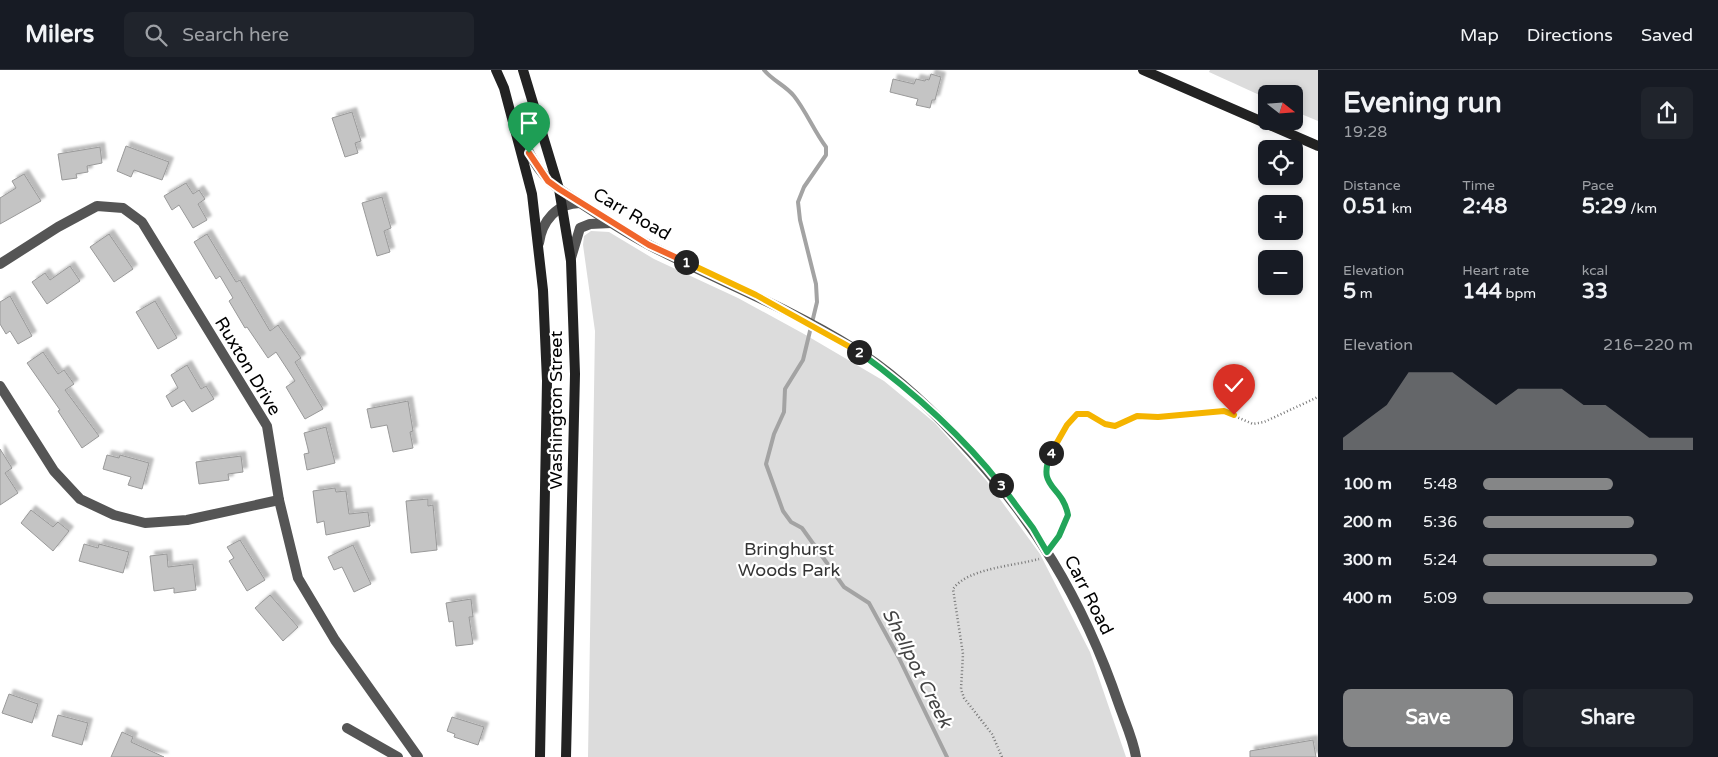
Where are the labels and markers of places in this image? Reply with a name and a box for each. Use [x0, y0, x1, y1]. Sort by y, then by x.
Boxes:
pin [508, 102, 550, 153]
pin: 1 [674, 250, 698, 274]
pin: 2 [846, 340, 872, 364]
pin [1213, 364, 1255, 415]
pin: 4 [1038, 440, 1064, 466]
pin: 3 [988, 472, 1014, 498]

